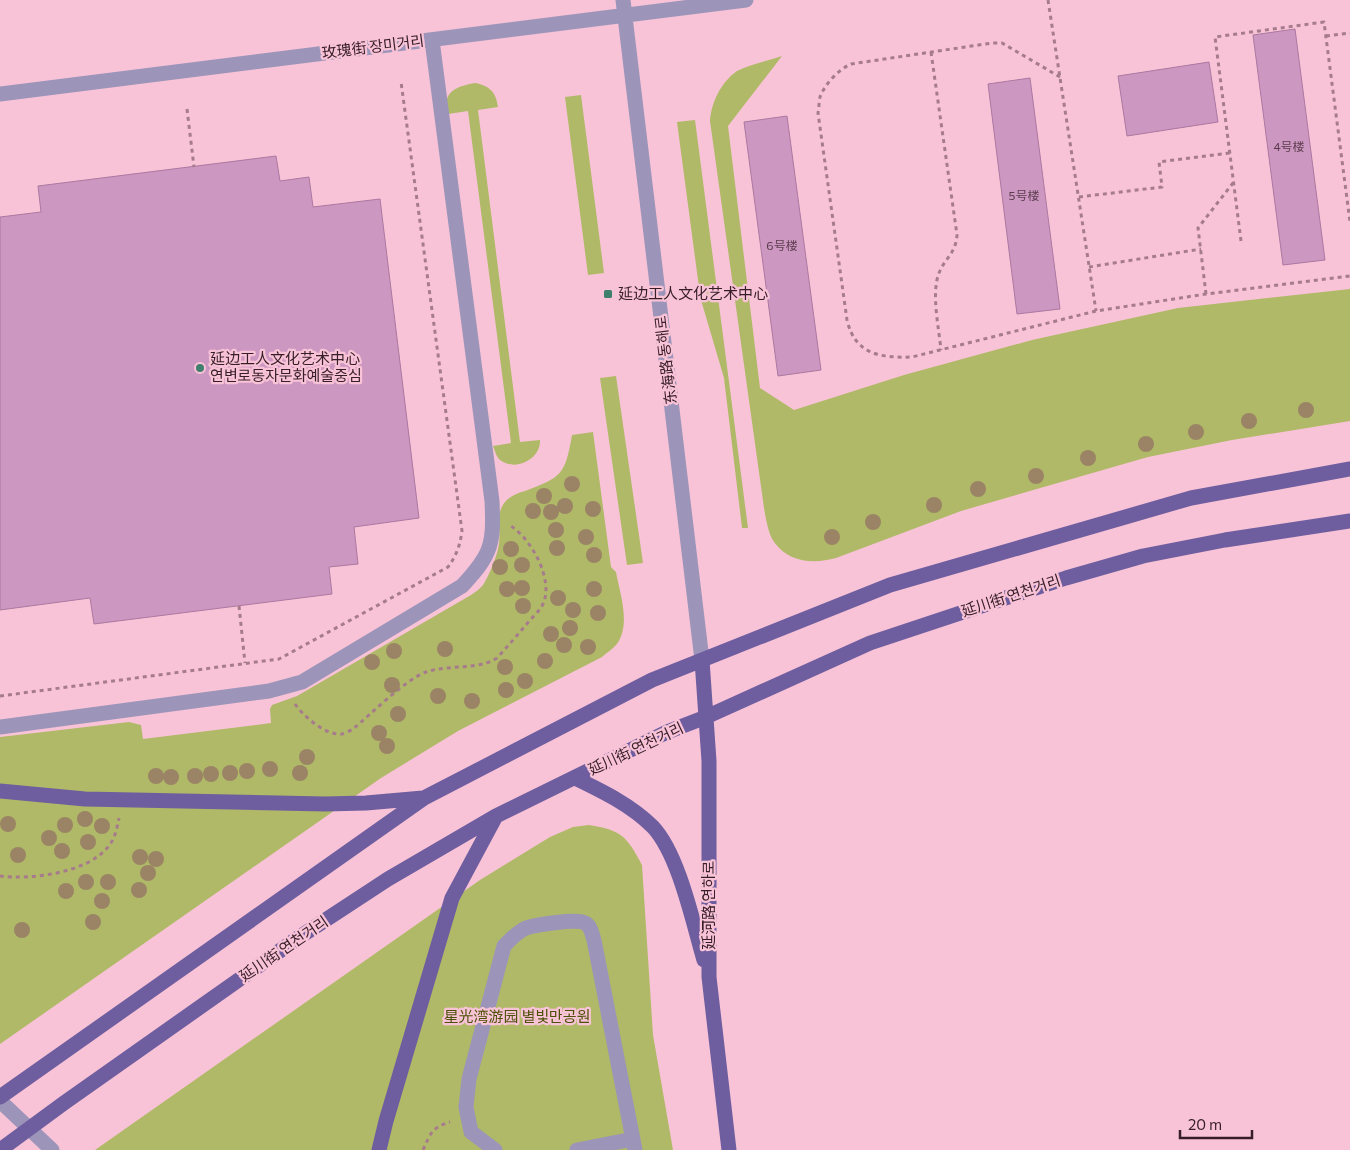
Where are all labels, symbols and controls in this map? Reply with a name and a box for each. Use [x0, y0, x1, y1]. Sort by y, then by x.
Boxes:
street label: 玫瑰街 장미거리 [321, 31, 425, 61]
house number: 4号楼 [1273, 139, 1305, 153]
house number: 5号楼 [1009, 188, 1039, 202]
house number: 6号楼 [766, 238, 798, 252]
place label: 延边工人文化艺术中心 [618, 284, 768, 302]
marker: 延边工人文化艺术中心 [602, 288, 614, 300]
street label: 东海路 동해로 [651, 315, 679, 406]
place label: 延边工人文化艺术中心 연변로동자문화예술중심 [210, 349, 362, 384]
marker: 延边工人文化艺术中心 연변로동자문화예술중심 [194, 362, 206, 374]
street label: 延川街 연천거리 [959, 571, 1062, 620]
street label: 延川街 연천거리 [585, 718, 686, 778]
street label: 延河路 연하로 [699, 860, 717, 950]
street label: 延川街 연천거리 [236, 912, 331, 984]
park label: 星光湾游园 별빛만공원 [444, 1007, 590, 1025]
scale bar [1180, 1108, 1252, 1140]
text: 20 m [1188, 1115, 1222, 1133]

